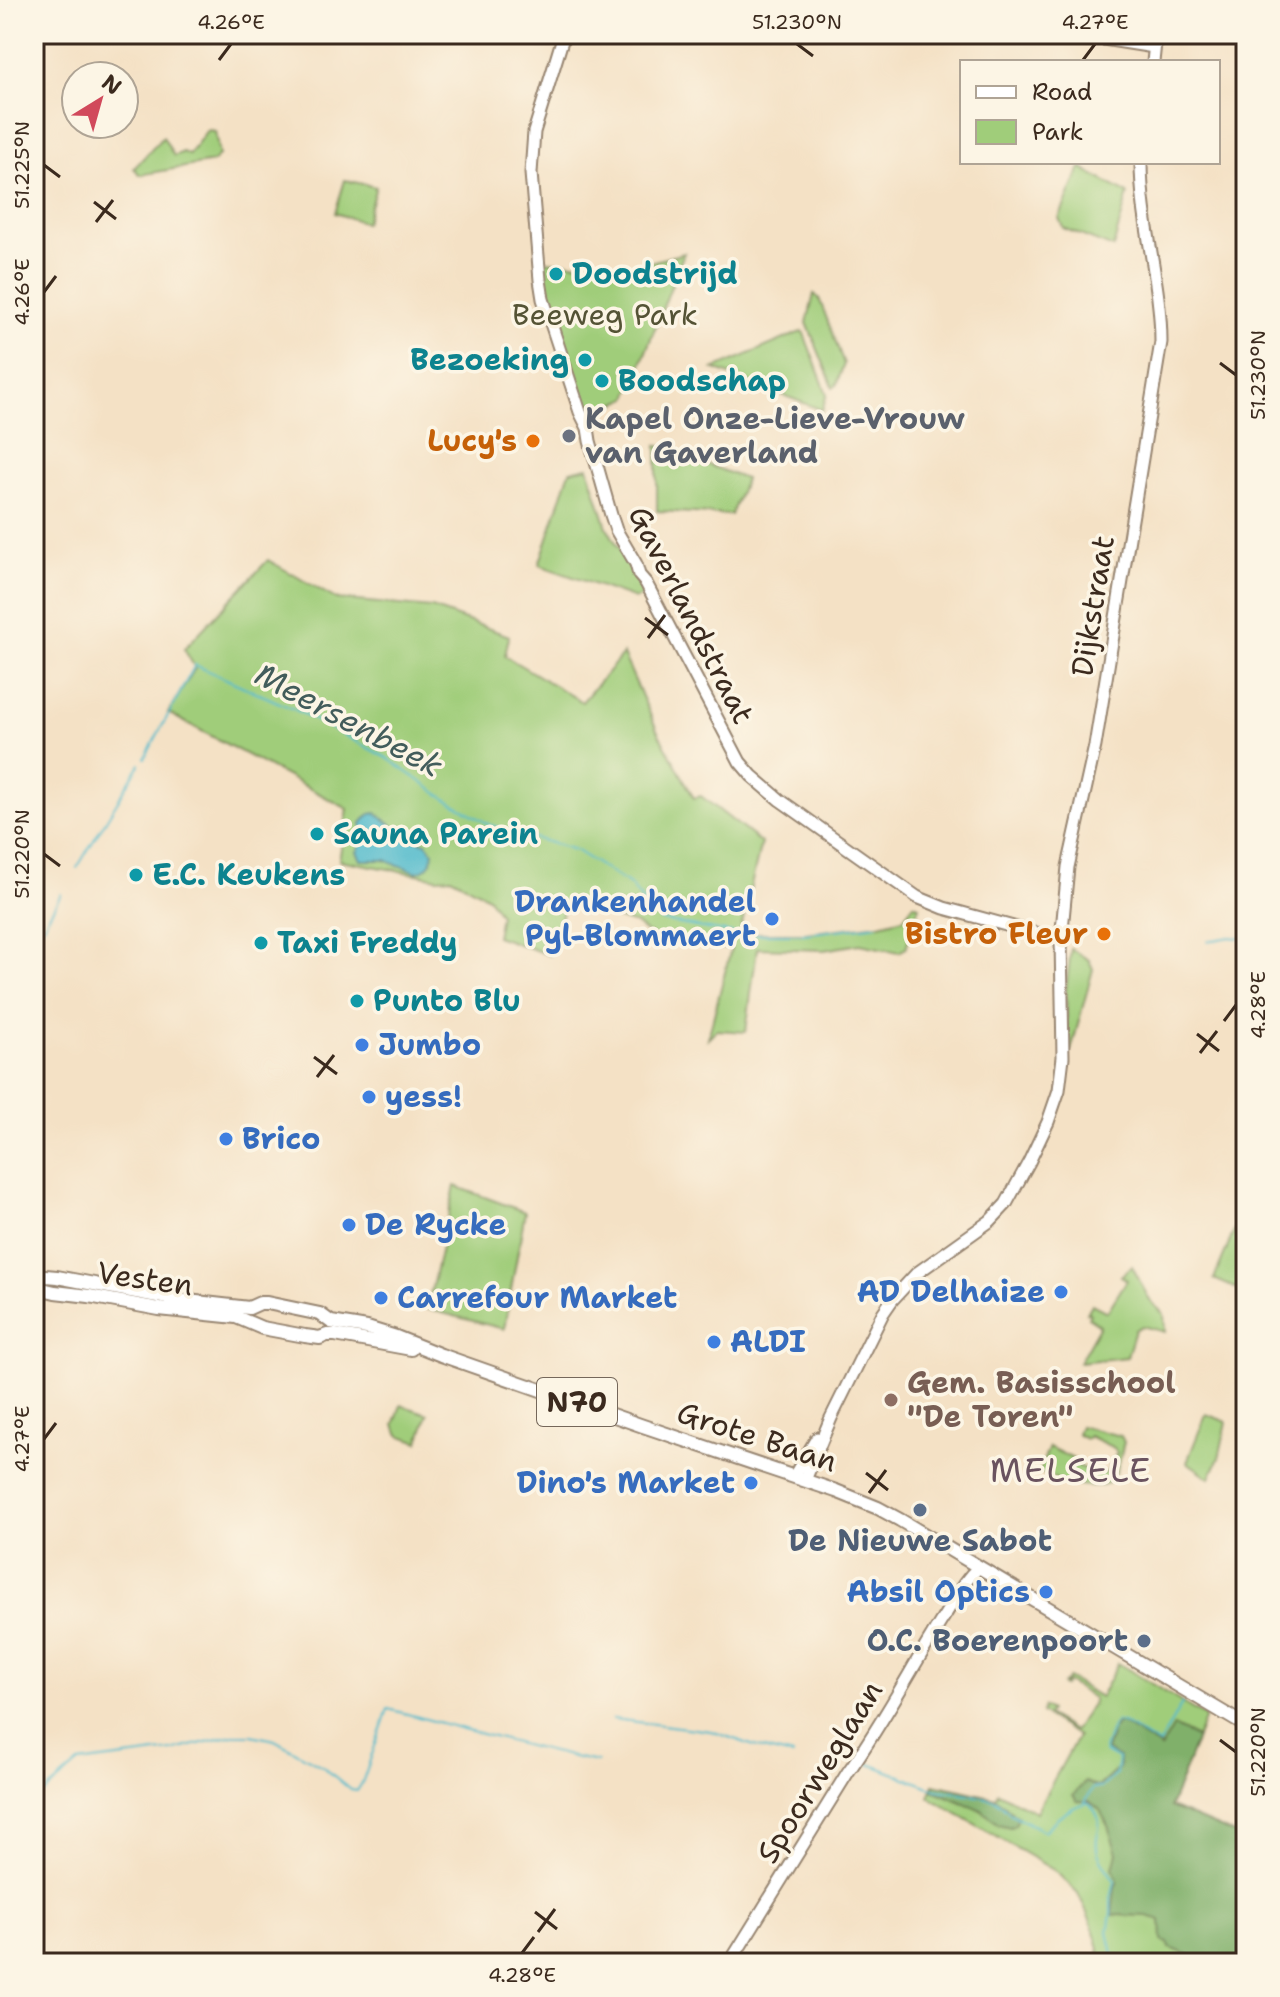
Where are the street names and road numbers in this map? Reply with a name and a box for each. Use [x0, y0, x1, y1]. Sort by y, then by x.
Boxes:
street label: Gaverlandstraat [619, 499, 764, 731]
street label: Dijkstraat [1061, 532, 1124, 679]
street label: Vesten [95, 1252, 195, 1305]
road number: N70 [537, 1378, 617, 1426]
street label: Grote Baan [672, 1391, 842, 1482]
street label: Spoorweglaan [747, 1673, 892, 1871]

